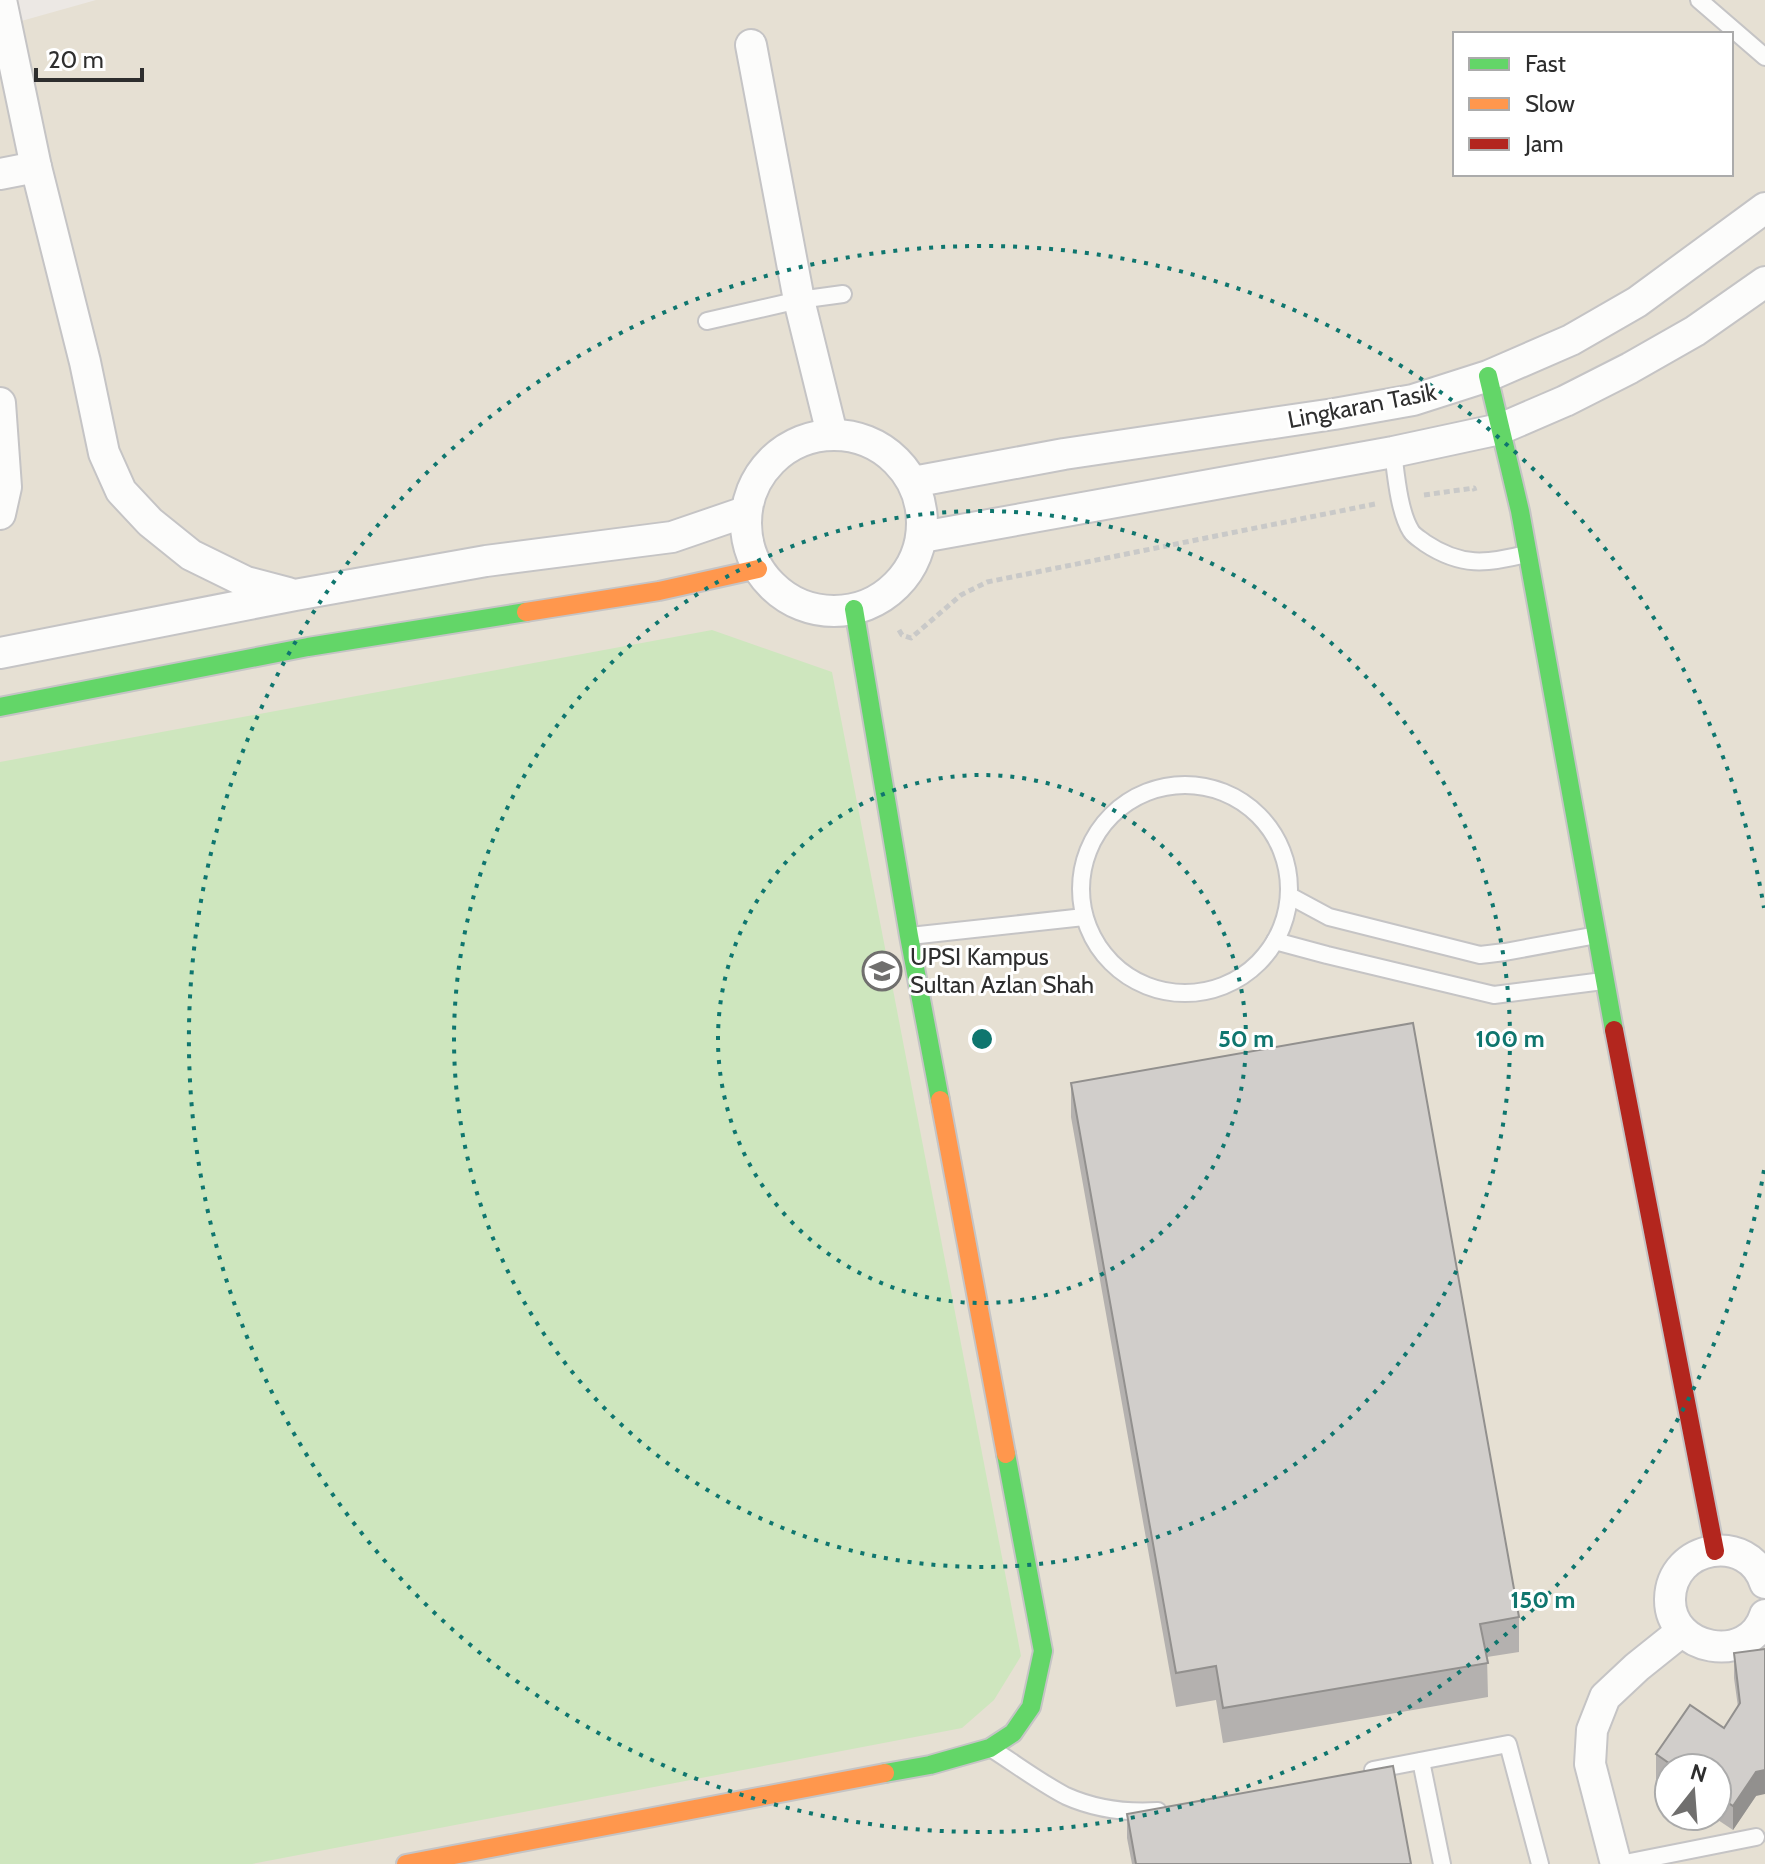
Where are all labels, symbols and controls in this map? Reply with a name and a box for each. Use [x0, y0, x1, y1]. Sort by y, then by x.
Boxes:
scale bar [36, 32, 142, 82]
legend [1453, 32, 1733, 176]
text: 20 m [48, 45, 104, 74]
text: Fast [1525, 49, 1566, 78]
text: Slow [1525, 89, 1575, 118]
text: Jam [1524, 129, 1563, 158]
street label: Lingkaran Tasik [1285, 377, 1439, 434]
place label: UPSI Kampus Sultan Azlan Shah [910, 942, 1094, 999]
school or university icon: UPSI Kampus Sultan Azlan Shah [861, 950, 903, 992]
text: 50 m [1218, 1024, 1274, 1053]
text: 100 m [1475, 1024, 1545, 1053]
centre of rings [968, 1025, 996, 1053]
text: 150 m [1511, 1585, 1575, 1614]
north arrow [1653, 1752, 1733, 1832]
text: N [1687, 1758, 1710, 1789]

